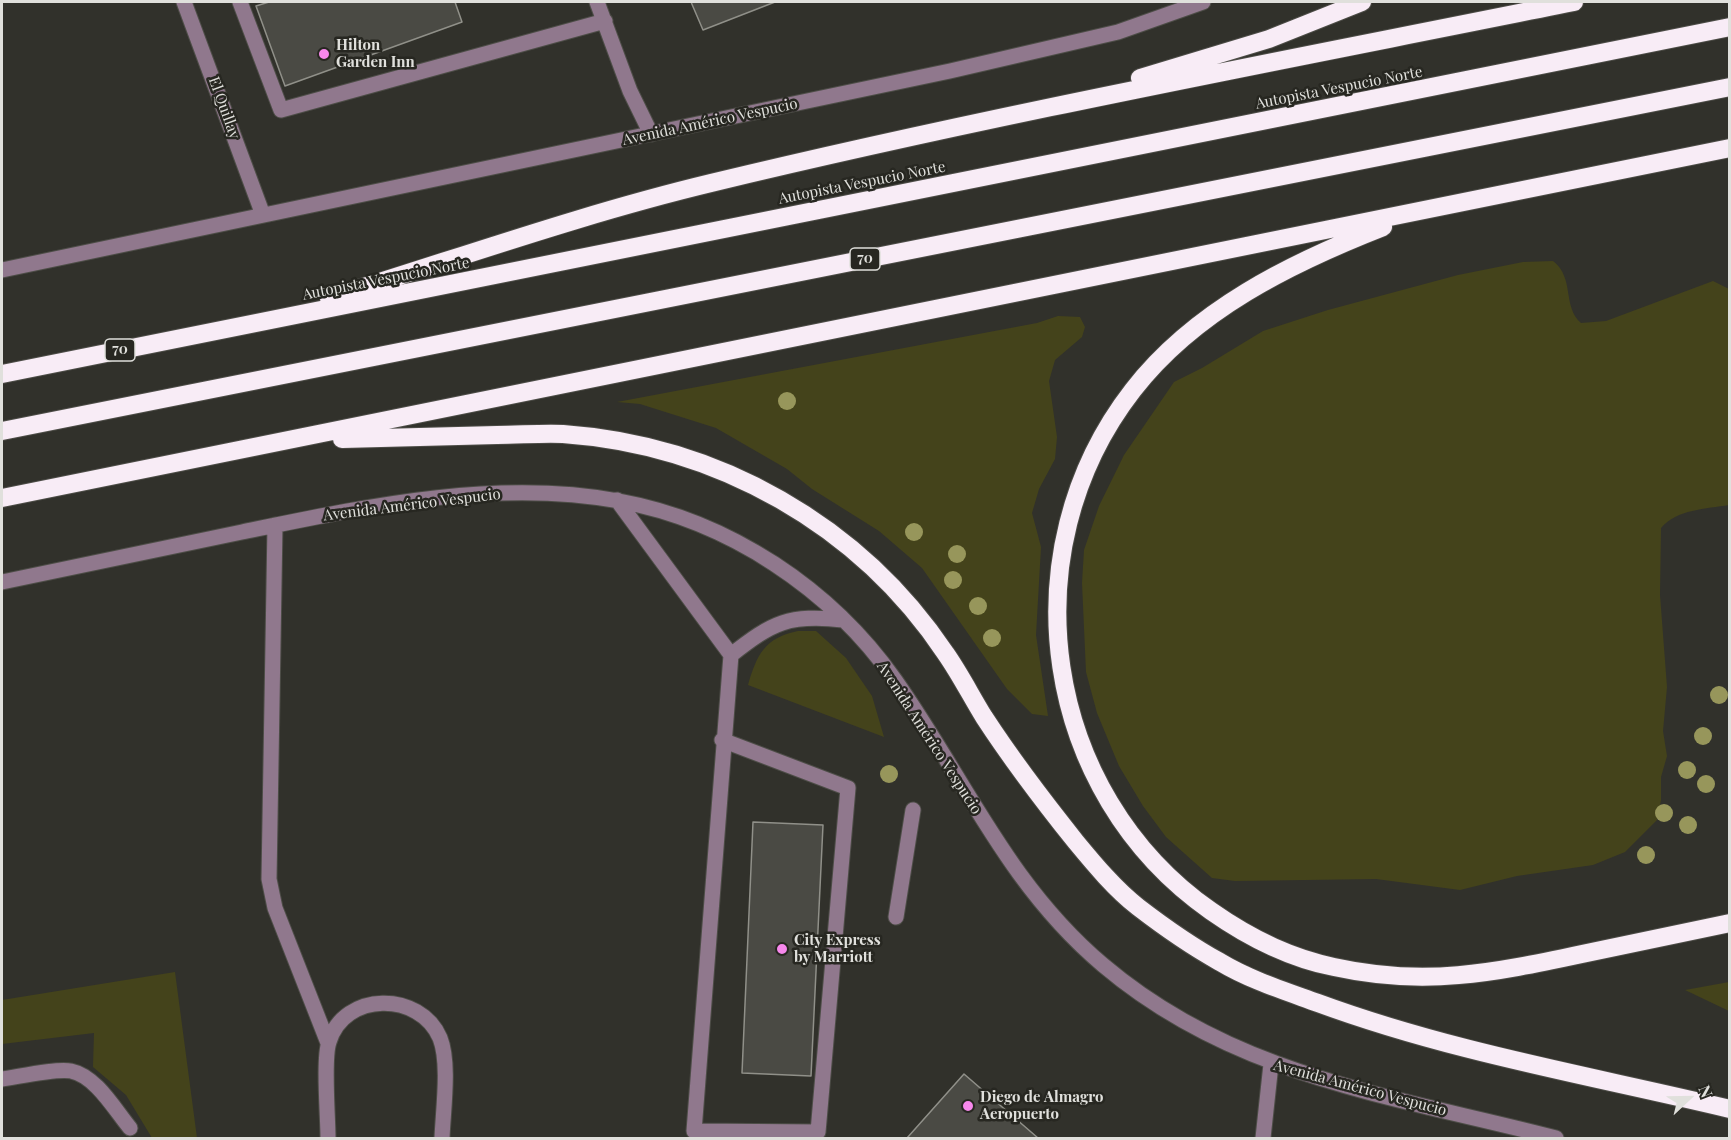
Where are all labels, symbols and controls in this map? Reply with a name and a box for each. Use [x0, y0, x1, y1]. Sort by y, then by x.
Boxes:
place label: Hilton Garden Inn [336, 36, 415, 71]
marker: Hilton Garden Inn [317, 47, 331, 61]
street label: Autopista Vespucio Norte [1254, 63, 1424, 113]
street label: El Quillay [204, 74, 244, 142]
street label: Avenida Américo Vespucio [621, 95, 799, 149]
street label: Autopista Vespucio Norte [777, 158, 947, 208]
road number: 70 [850, 248, 880, 270]
street label: Autopista Vespucio Norte [301, 254, 471, 304]
road number: 70 [105, 339, 135, 361]
street label: Avenida Américo Vespucio [322, 485, 502, 525]
street label: Avenida Américo Vespucio [873, 658, 985, 818]
place label: City Express by Marriott [794, 931, 881, 966]
marker: City Express by Marriott [775, 942, 789, 956]
street label: Avenida Américo Vespucio [1272, 1056, 1448, 1120]
north arrow [1659, 1068, 1719, 1128]
text: N [1694, 1082, 1718, 1100]
place label: Diego de Almagro Aeropuerto [980, 1088, 1104, 1123]
marker: Diego de Almagro Aeropuerto [961, 1099, 975, 1113]

